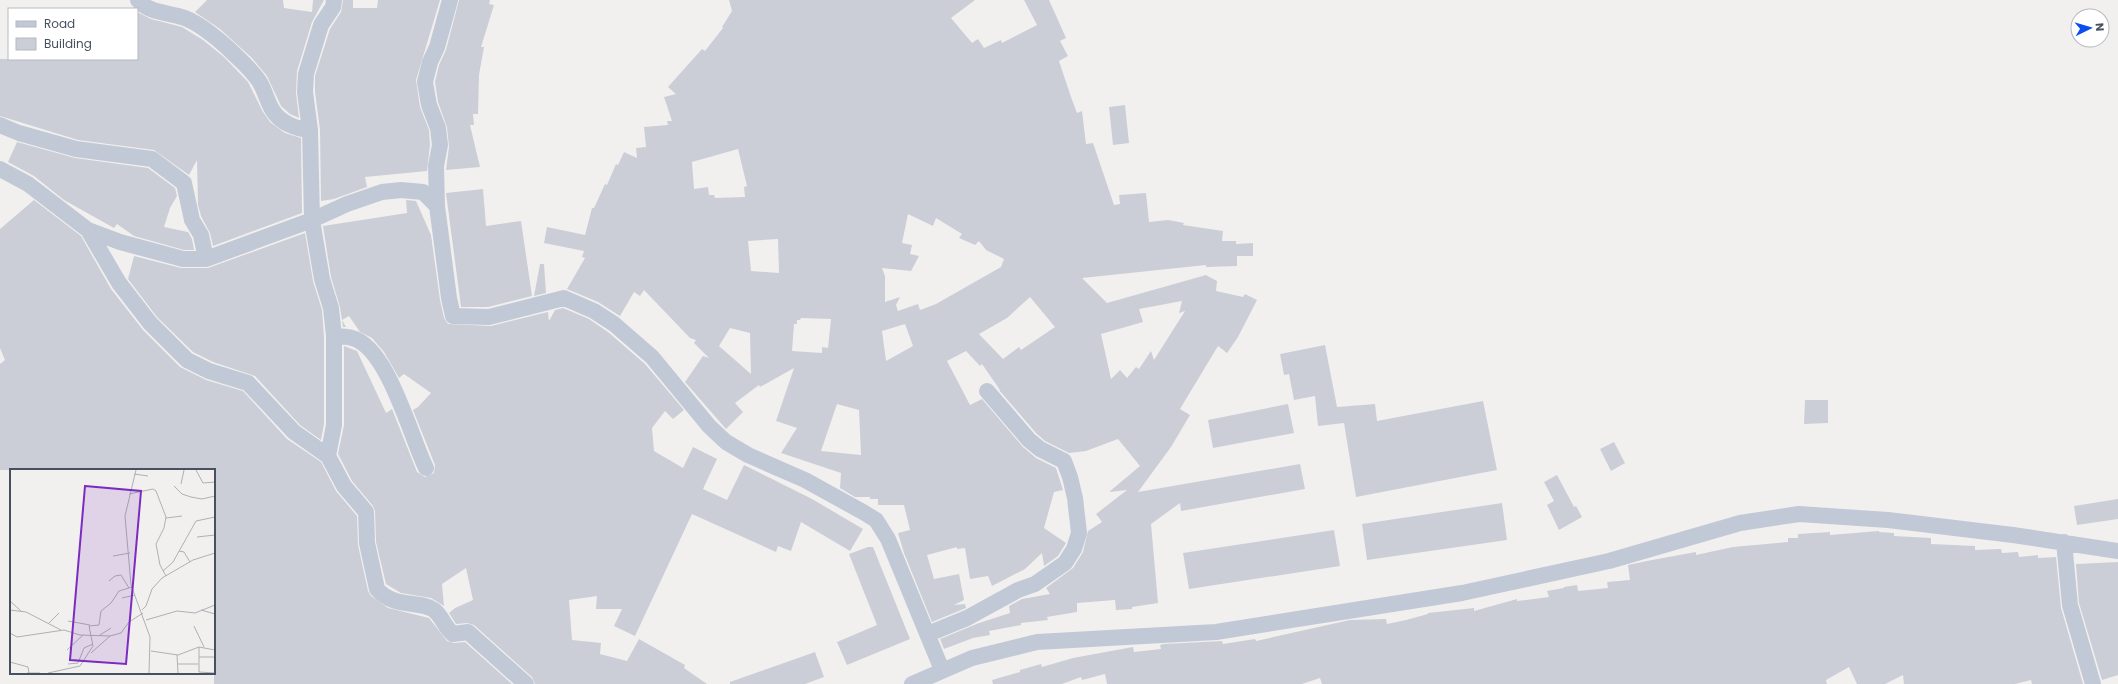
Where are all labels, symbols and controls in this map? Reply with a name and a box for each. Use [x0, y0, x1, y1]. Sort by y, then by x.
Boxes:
legend [8, 8, 138, 60]
north arrow [2070, 8, 2110, 48]
text: Road [44, 15, 75, 32]
text: N [2092, 22, 2108, 32]
text: Building [44, 35, 92, 52]
inset map [10, 469, 215, 674]

